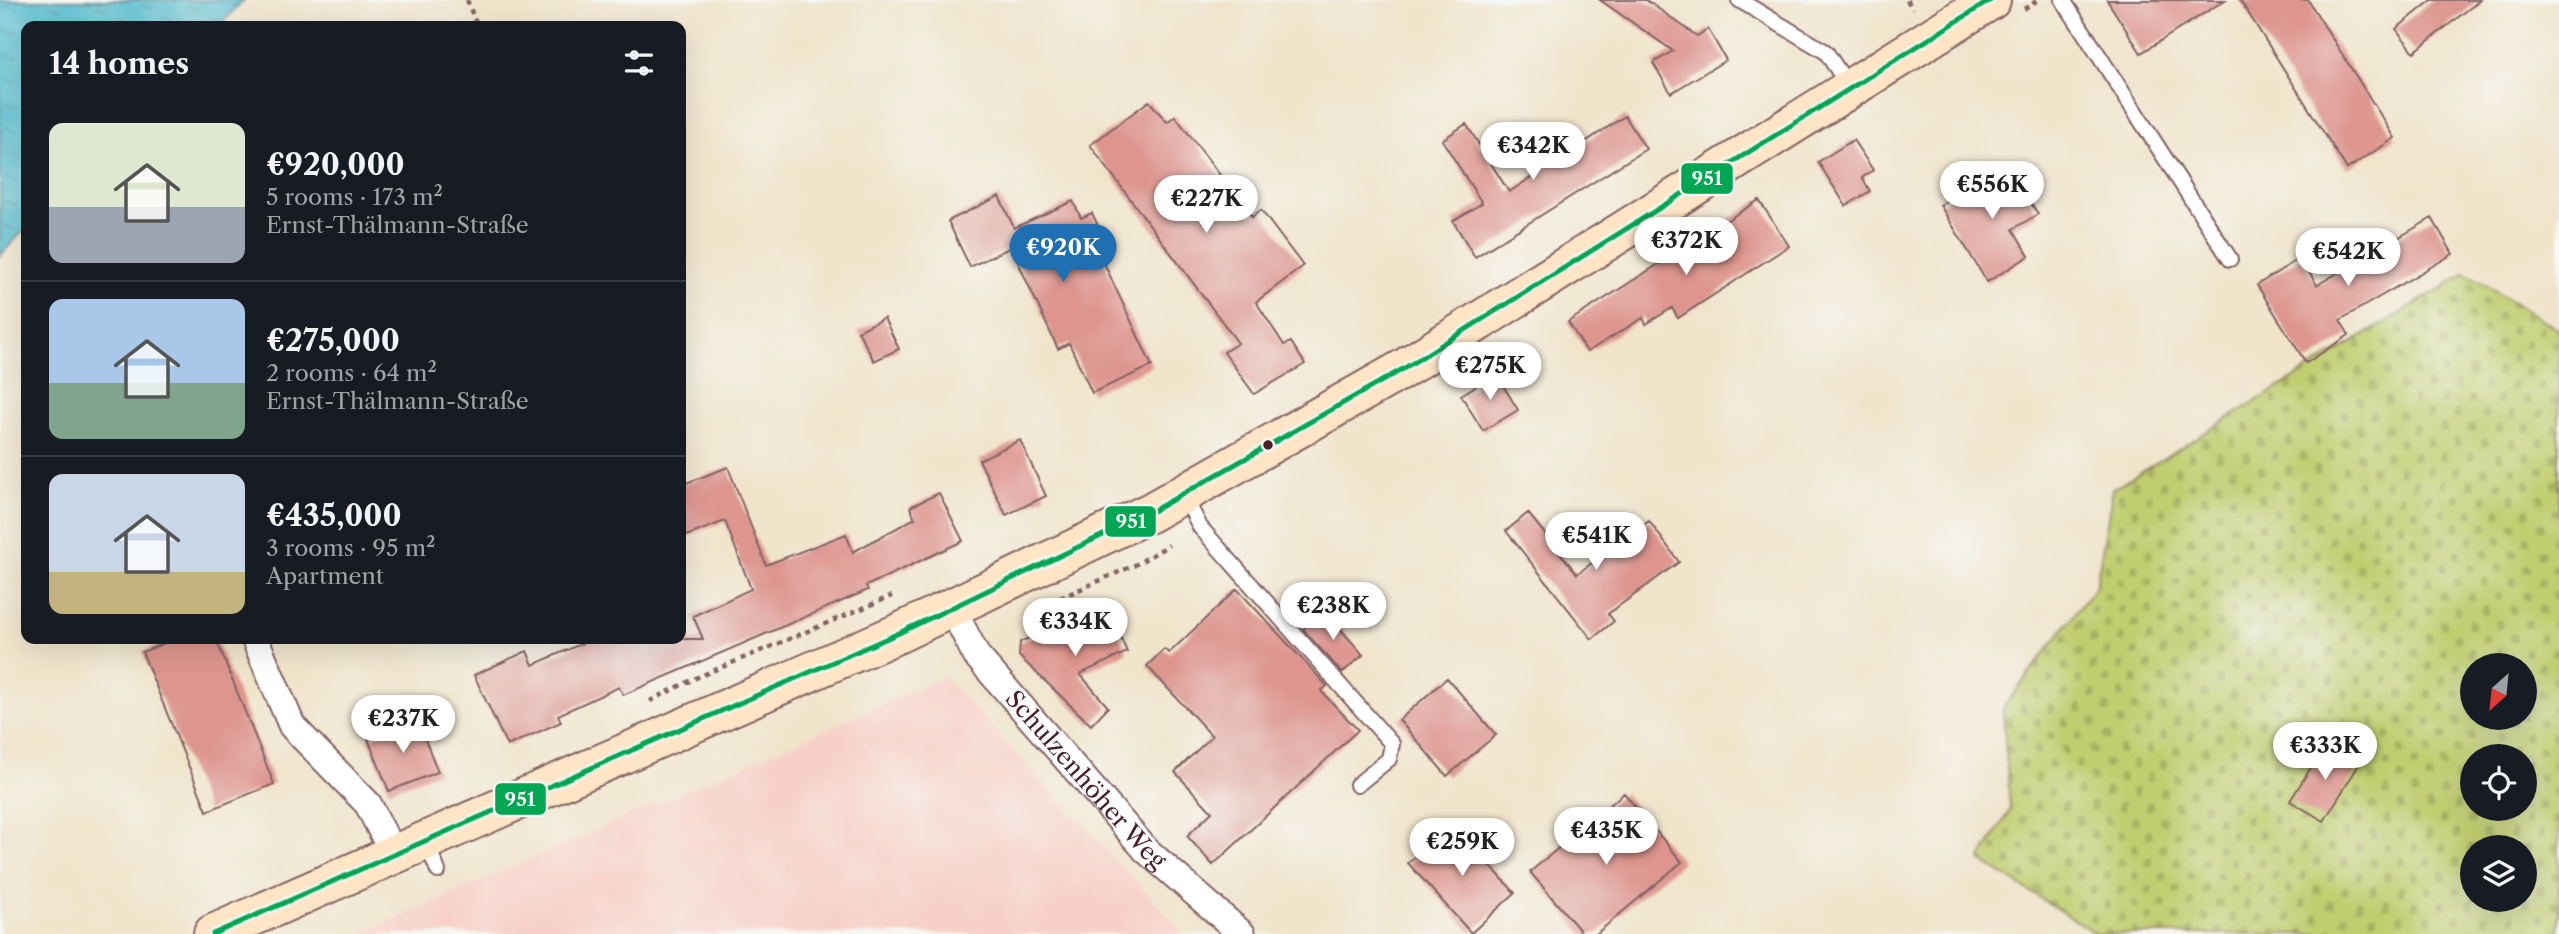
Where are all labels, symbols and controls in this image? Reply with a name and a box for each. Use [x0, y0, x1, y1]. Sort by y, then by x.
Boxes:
icon: filters [620, 44, 658, 82]
text: 14 homes [49, 45, 189, 82]
pin: €342K [1484, 122, 1582, 182]
text: €342K [1496, 131, 1570, 159]
text: €920,000 [266, 146, 405, 183]
icon: home [105, 151, 189, 235]
line badge: 951 [1680, 162, 1734, 195]
pin: €556K [1943, 162, 2041, 221]
text: 951 [1692, 167, 1723, 190]
text: €556K [1956, 170, 2028, 198]
pin: €227K [1157, 176, 1255, 235]
text: 5 rooms · 173 m² [266, 183, 443, 211]
text: €227K [1170, 184, 1242, 212]
text: Ernst-Thälmann-Straße [266, 211, 529, 239]
pin: €372K [1637, 218, 1735, 277]
pin: €920K [1014, 224, 1112, 284]
text: €372K [1650, 226, 1722, 254]
pin: €542K [2299, 229, 2397, 288]
text: €920K [1026, 233, 1100, 261]
text: €542K [2312, 237, 2384, 265]
text: €275,000 [266, 322, 400, 359]
icon: home [105, 327, 189, 411]
pin: €275K [1441, 342, 1539, 402]
text: €275K [1454, 351, 1526, 379]
text: 2 rooms · 64 m² [266, 359, 437, 387]
text: Ernst-Thälmann-Straße [266, 387, 529, 415]
unlabelled marker [1261, 438, 1275, 452]
text: €435,000 [266, 497, 402, 534]
icon: home [105, 502, 189, 586]
line badge: 951 [1104, 505, 1157, 538]
text: 951 [1116, 510, 1147, 533]
pin: €541K [1547, 512, 1645, 572]
text: €541K [1561, 521, 1631, 549]
text: 3 rooms · 95 m² [266, 534, 435, 562]
text: Apartment [266, 562, 384, 590]
pin: €238K [1284, 582, 1382, 642]
text: €238K [1296, 591, 1370, 619]
pin: €334K [1026, 598, 1124, 658]
text: €334K [1039, 607, 1111, 635]
north arrow [2460, 653, 2538, 730]
map controls [2460, 653, 2537, 912]
street label: Schulzenhöher Weg [1000, 684, 1173, 875]
pin: €237K [354, 696, 452, 755]
text: €237K [367, 704, 439, 732]
pin: €333K [2276, 722, 2374, 782]
text: €333K [2289, 731, 2361, 759]
button: locate [2460, 744, 2537, 821]
line badge: 951 [494, 782, 547, 816]
text: 951 [505, 788, 536, 811]
pin: €435K [1557, 808, 1655, 867]
text: €435K [1570, 816, 1642, 844]
pin: €259K [1413, 818, 1511, 878]
text: €259K [1426, 827, 1499, 855]
button: layers [2460, 835, 2537, 912]

